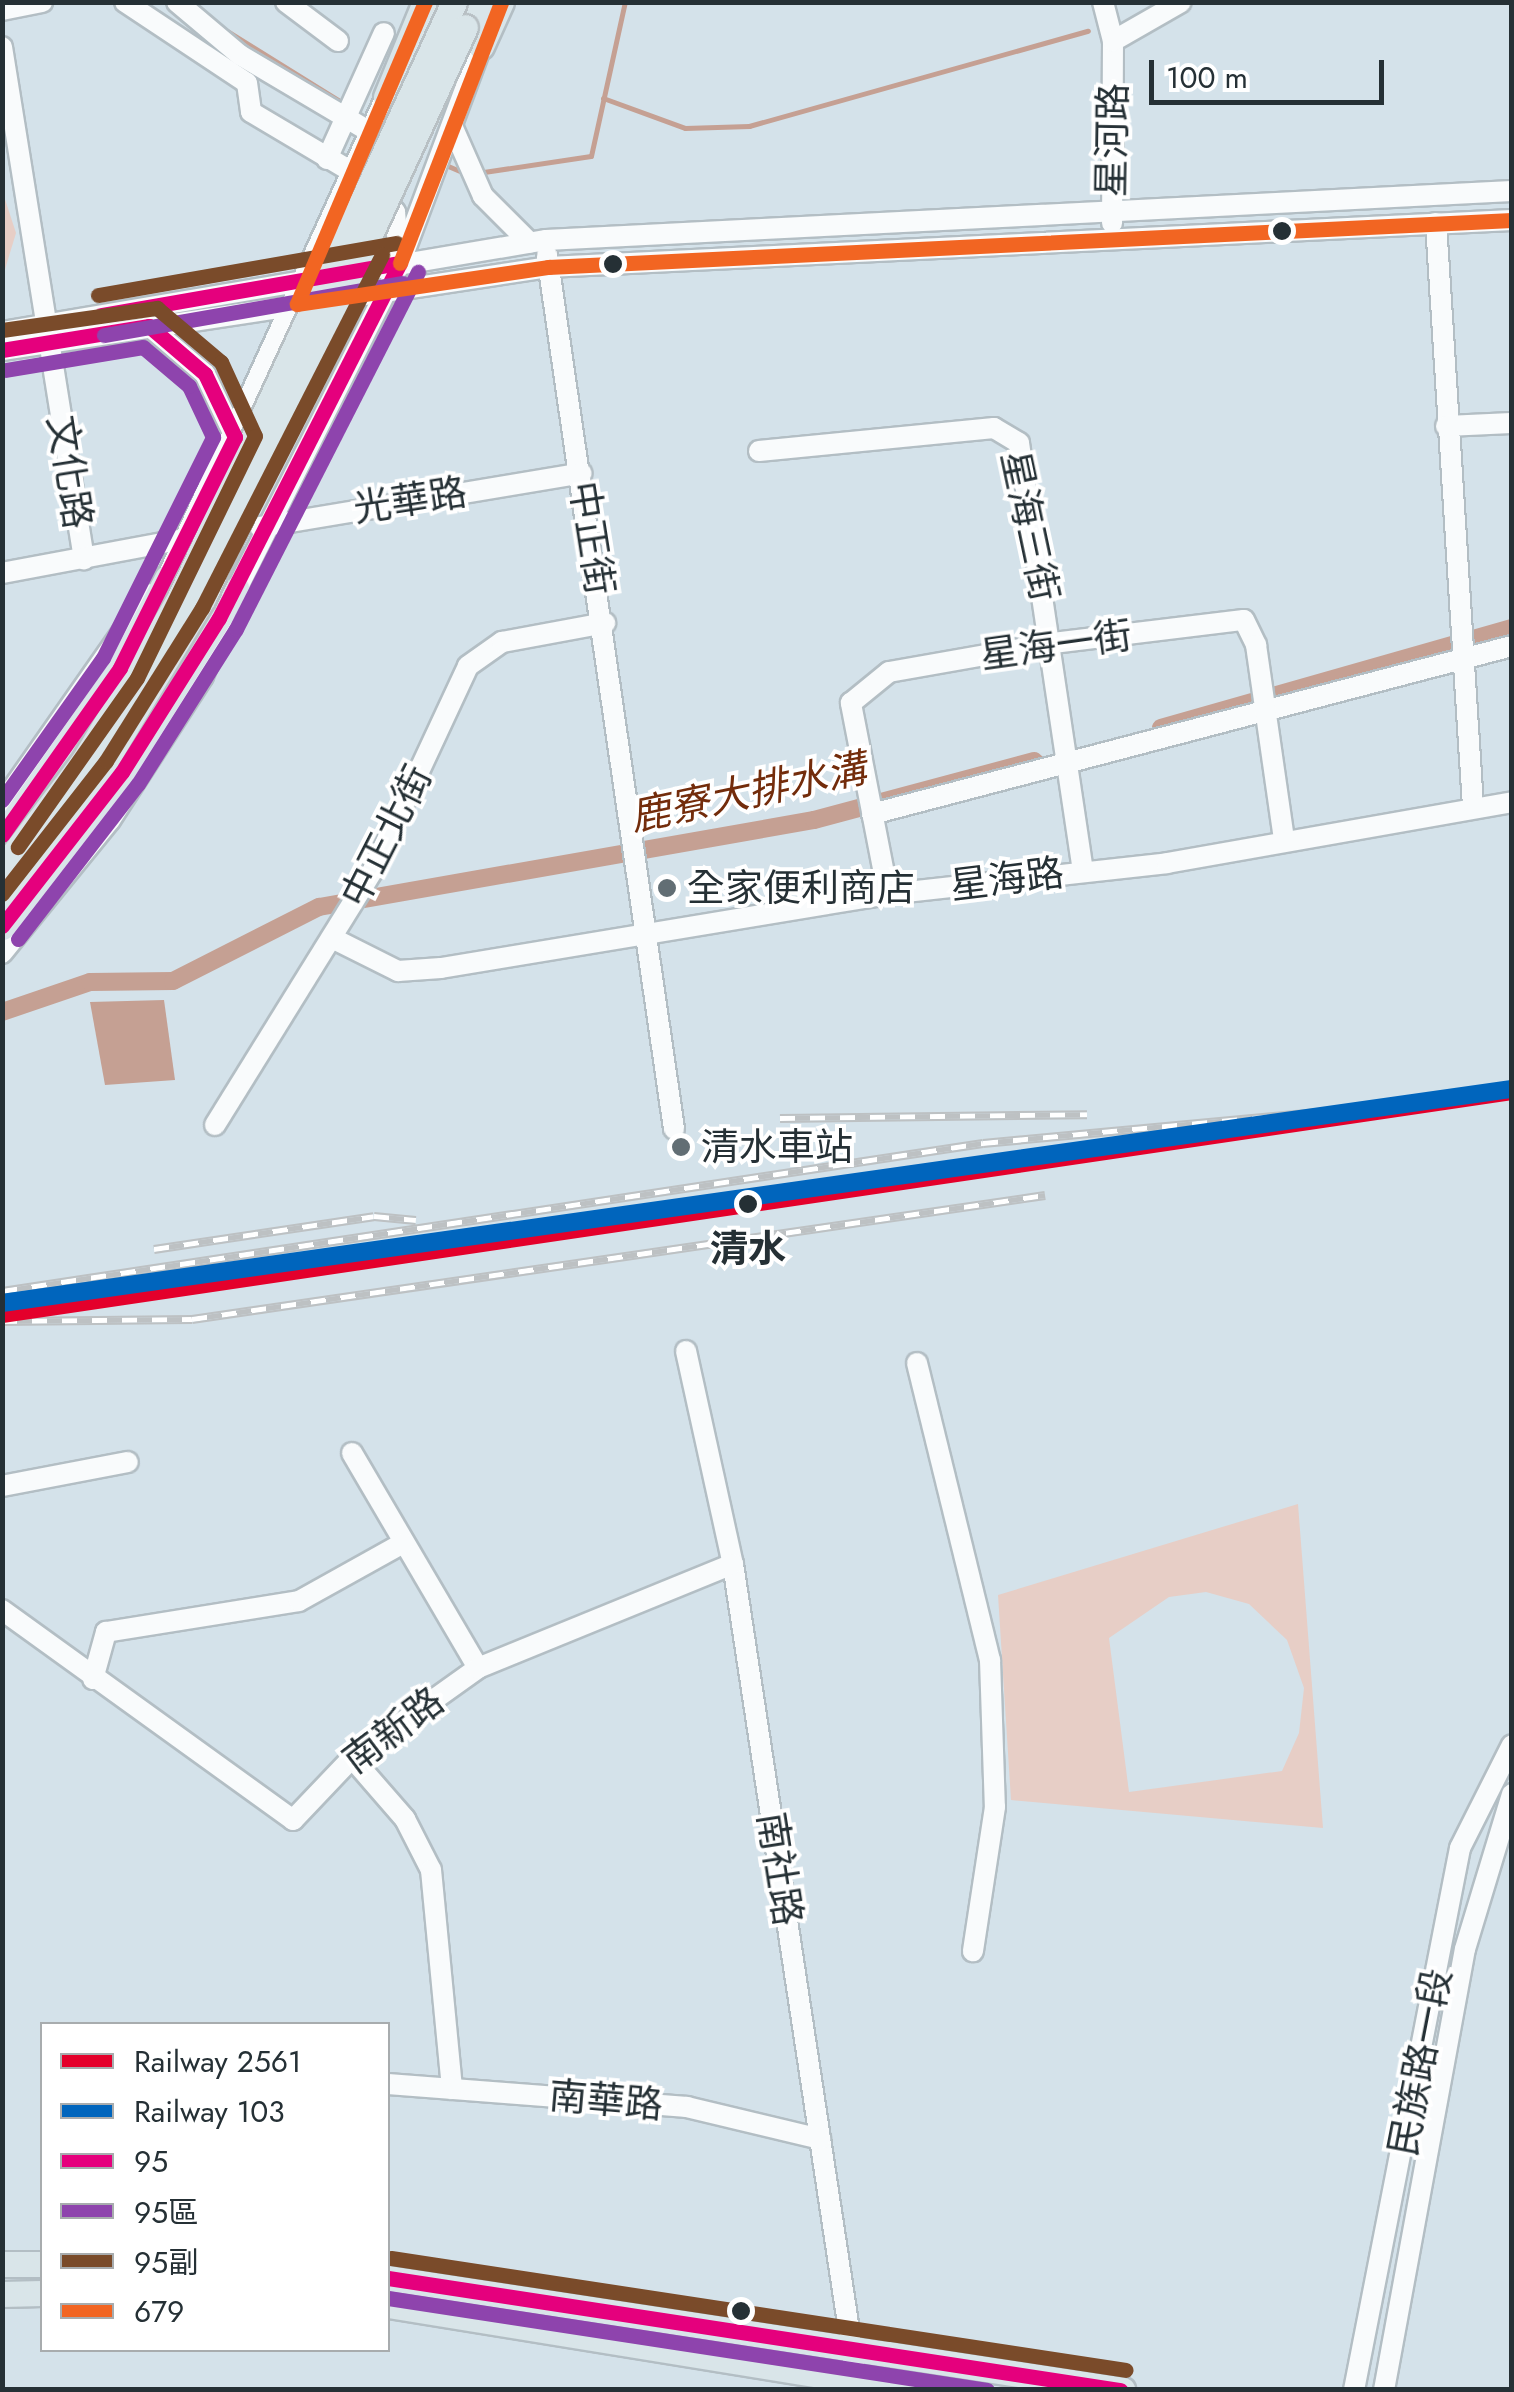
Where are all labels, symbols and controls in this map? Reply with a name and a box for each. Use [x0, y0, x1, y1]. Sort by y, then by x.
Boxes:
scale bar [1154, 40, 1389, 102]
text: 100 m [1166, 56, 1248, 99]
street label: 星河路 [1088, 83, 1136, 197]
unlabelled marker [1272, 221, 1292, 241]
unlabelled marker [603, 254, 623, 274]
street label: 文化路 [39, 412, 101, 532]
street label: 星海三街 [992, 447, 1068, 605]
street label: 光華路 [350, 469, 470, 531]
street label: 中正街 [561, 478, 623, 598]
street label: 星海一街 [978, 612, 1134, 678]
water label: 鹿寮大排水溝 [626, 744, 870, 840]
street label: 中正北街 [331, 758, 441, 914]
street label: 星海路 [948, 849, 1066, 909]
place label: 全家便利商店 [687, 865, 915, 911]
marker: 全家便利商店 [656, 877, 678, 899]
place label: 清水車站 [701, 1124, 853, 1170]
marker: 清水車站 [670, 1136, 692, 1158]
marker: 清水 [731, 1187, 765, 1221]
place label: 清水 [710, 1226, 786, 1272]
street label: 南新路 [334, 1677, 452, 1783]
street label: 南社路 [749, 1809, 811, 1929]
street label: 民族路一段 [1379, 1964, 1461, 2160]
legend [40, 2022, 390, 2352]
text: Railway 2561 [134, 2040, 302, 2083]
street label: 南華路 [547, 2072, 665, 2128]
text: Railway 103 [134, 2090, 285, 2133]
text: 95 [134, 2140, 168, 2183]
text: 95區 [134, 2191, 198, 2234]
text: 95副 [134, 2241, 198, 2284]
text: 679 [134, 2290, 184, 2333]
unlabelled marker [731, 2301, 751, 2321]

